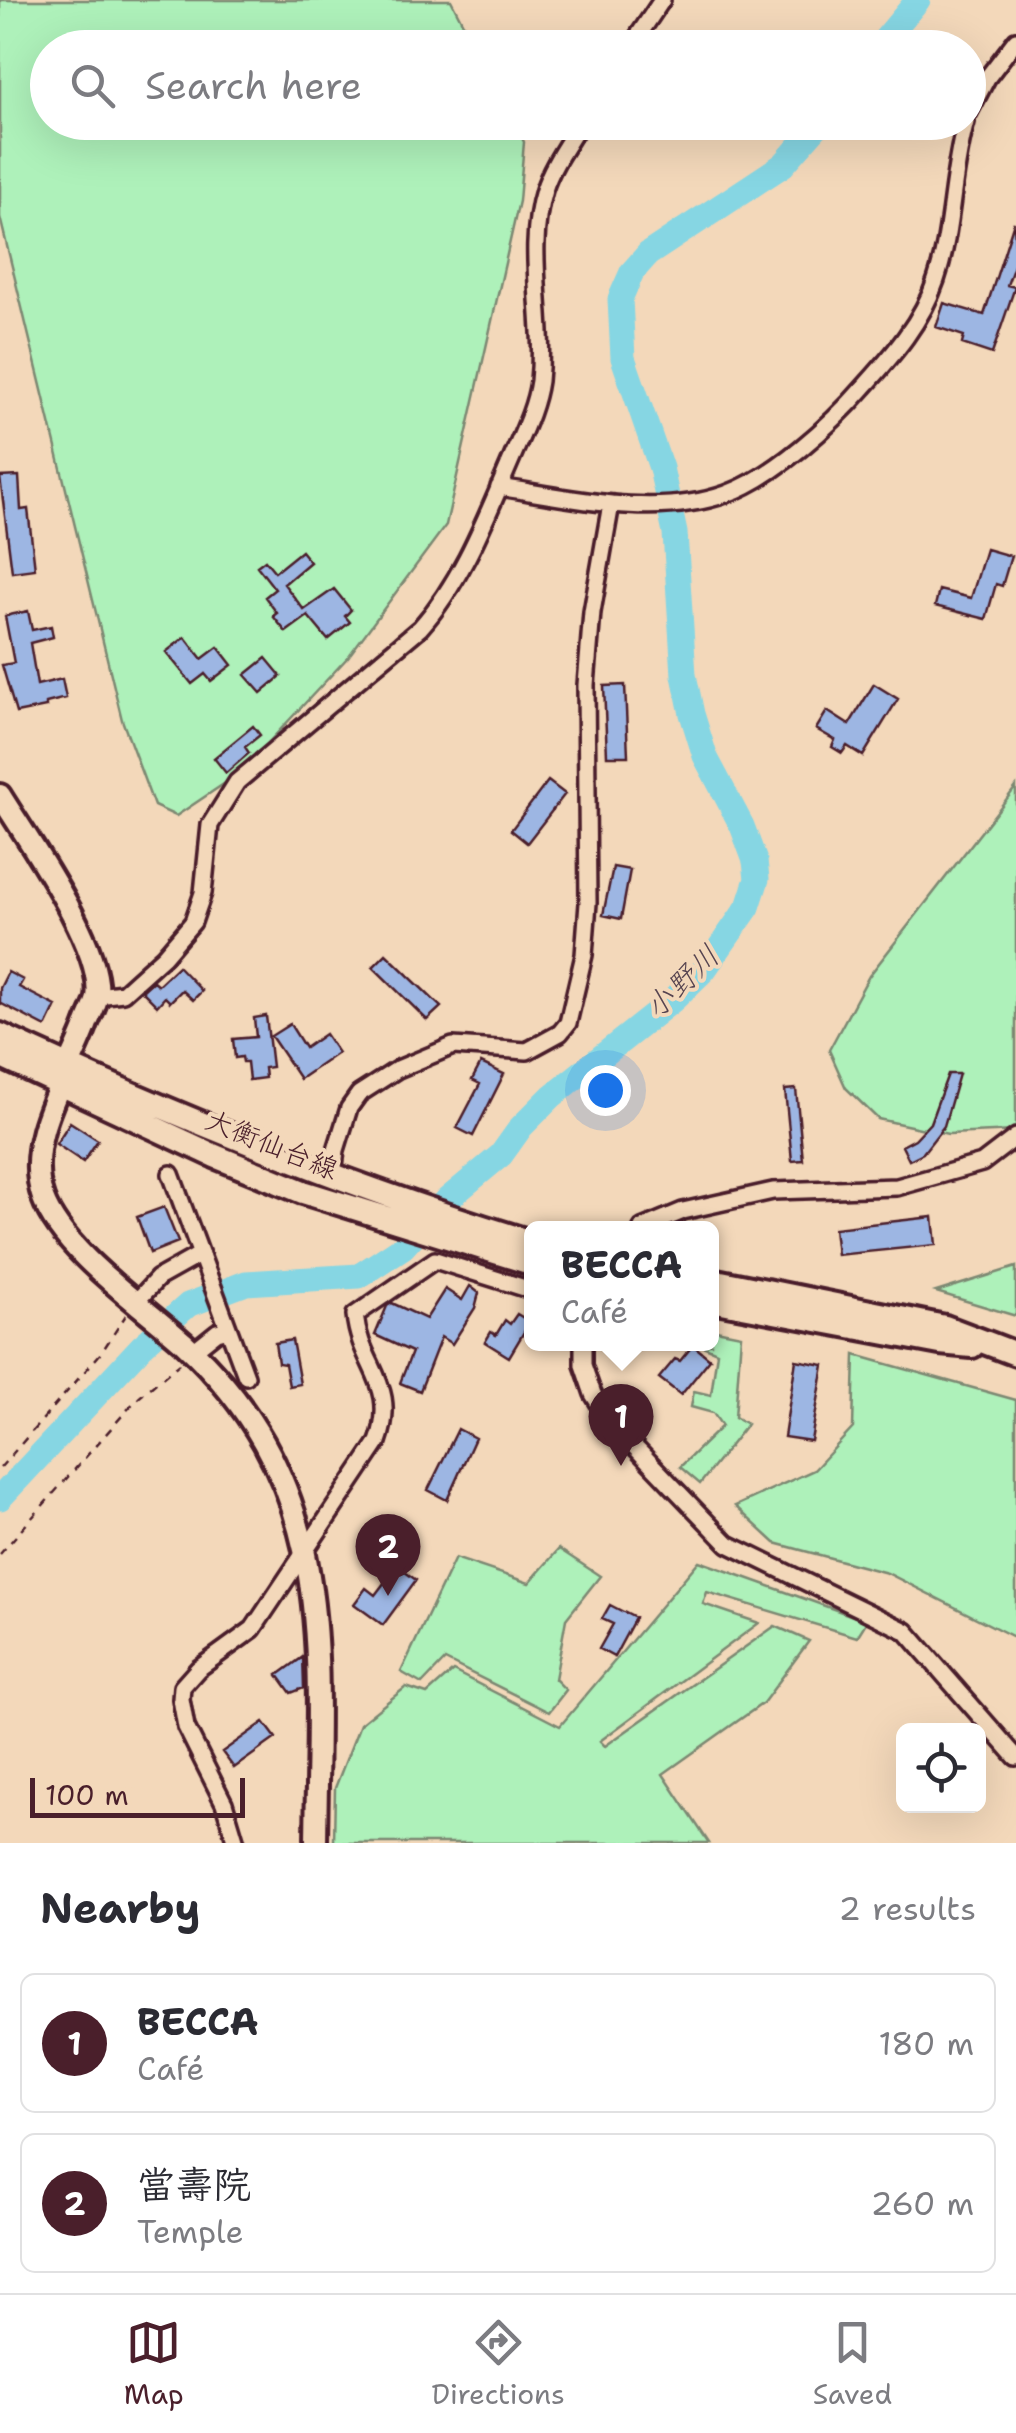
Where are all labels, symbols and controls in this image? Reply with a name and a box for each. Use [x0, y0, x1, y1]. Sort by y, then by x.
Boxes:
search box [30, 30, 986, 140]
icon: search [65, 58, 120, 113]
text: Search here [145, 60, 362, 111]
water label: 小野川 [635, 936, 728, 1028]
your location [580, 1065, 631, 1116]
street label: 大衡仙台線 [200, 1100, 344, 1188]
popup [524, 1221, 719, 1351]
text: BECCA [561, 1239, 682, 1290]
text: Café [561, 1290, 628, 1333]
pin: 1 [588, 1384, 654, 1466]
pin: 2 [356, 1514, 420, 1596]
map controls [896, 1723, 986, 1813]
button: locate [896, 1723, 986, 1813]
scale bar [30, 1773, 245, 1818]
text: 100 m [45, 1776, 129, 1814]
text: Nearby [40, 1880, 200, 1936]
text: 2 results [839, 1887, 976, 1930]
text: BECCA [137, 1996, 259, 2047]
text: 1 [67, 2022, 82, 2065]
text: 180 m [878, 2022, 974, 2065]
text: Café [137, 2047, 204, 2090]
text: 當壽院 [137, 2159, 251, 2210]
text: 2 [63, 2182, 86, 2225]
text: 260 m [871, 2182, 974, 2225]
text: Temple [137, 2210, 244, 2253]
tab: Map [124, 2315, 184, 2413]
tab: Directions [431, 2315, 565, 2413]
tab: Saved [813, 2315, 892, 2413]

